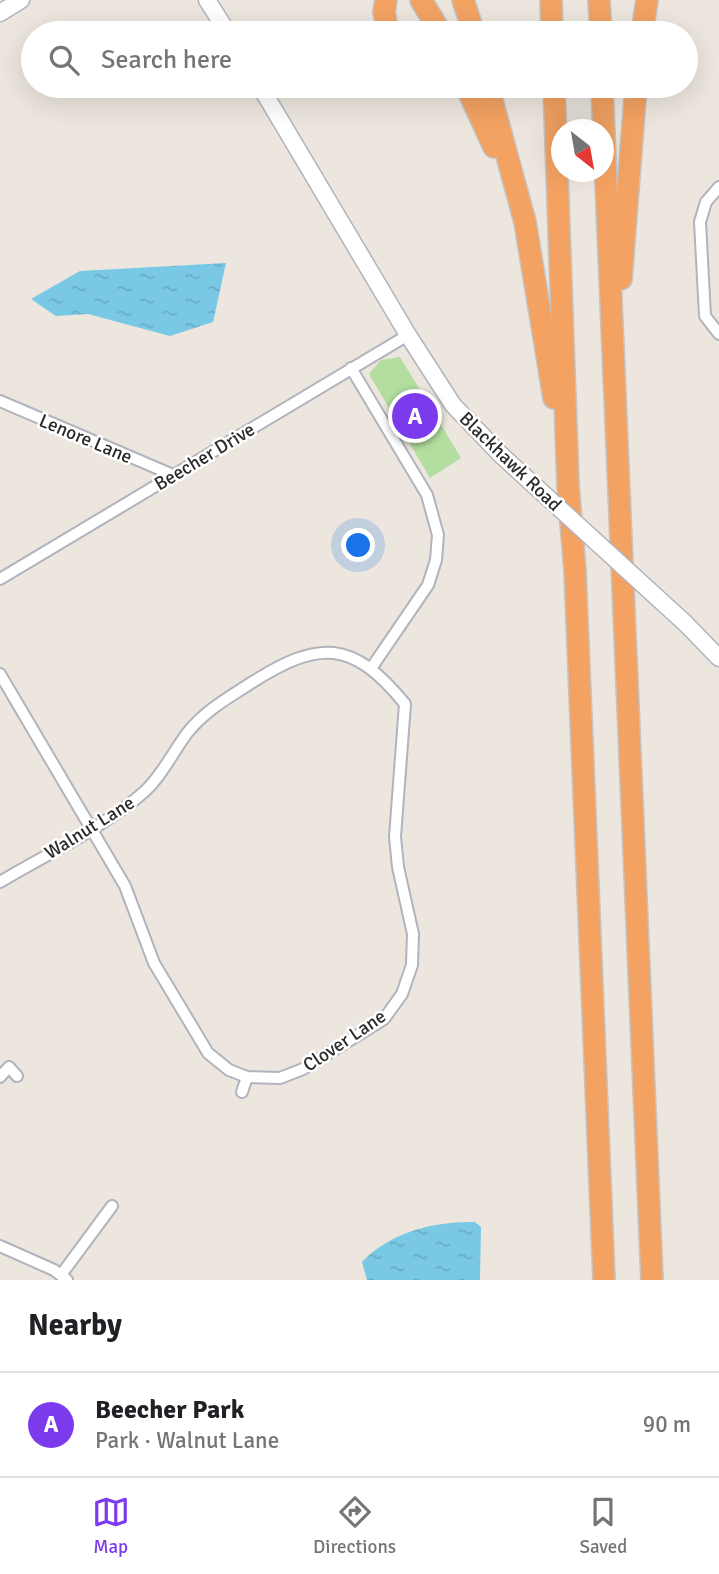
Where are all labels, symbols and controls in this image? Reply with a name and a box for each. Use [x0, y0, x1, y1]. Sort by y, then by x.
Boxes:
search box [21, 21, 698, 98]
icon: search [45, 41, 83, 79]
text: Search here [101, 44, 232, 76]
north arrow [551, 119, 614, 182]
pin: A [392, 390, 438, 442]
street label: Blackhawk Road [454, 407, 566, 517]
street label: Lenore Lane [35, 409, 136, 469]
street label: Beecher Drive [150, 417, 259, 496]
your location [341, 528, 375, 562]
street label: Walnut Lane [40, 791, 139, 865]
street label: Clover Lane [299, 1004, 391, 1077]
text: Nearby [28, 1307, 122, 1344]
text: Beecher Park [95, 1394, 244, 1426]
text: A [44, 1410, 58, 1439]
text: 90 m [643, 1410, 691, 1439]
text: Park · Walnut Lane [95, 1426, 279, 1455]
tab: Map [92, 1493, 130, 1559]
tab: Directions [313, 1493, 396, 1559]
tab: Saved [579, 1493, 627, 1559]

